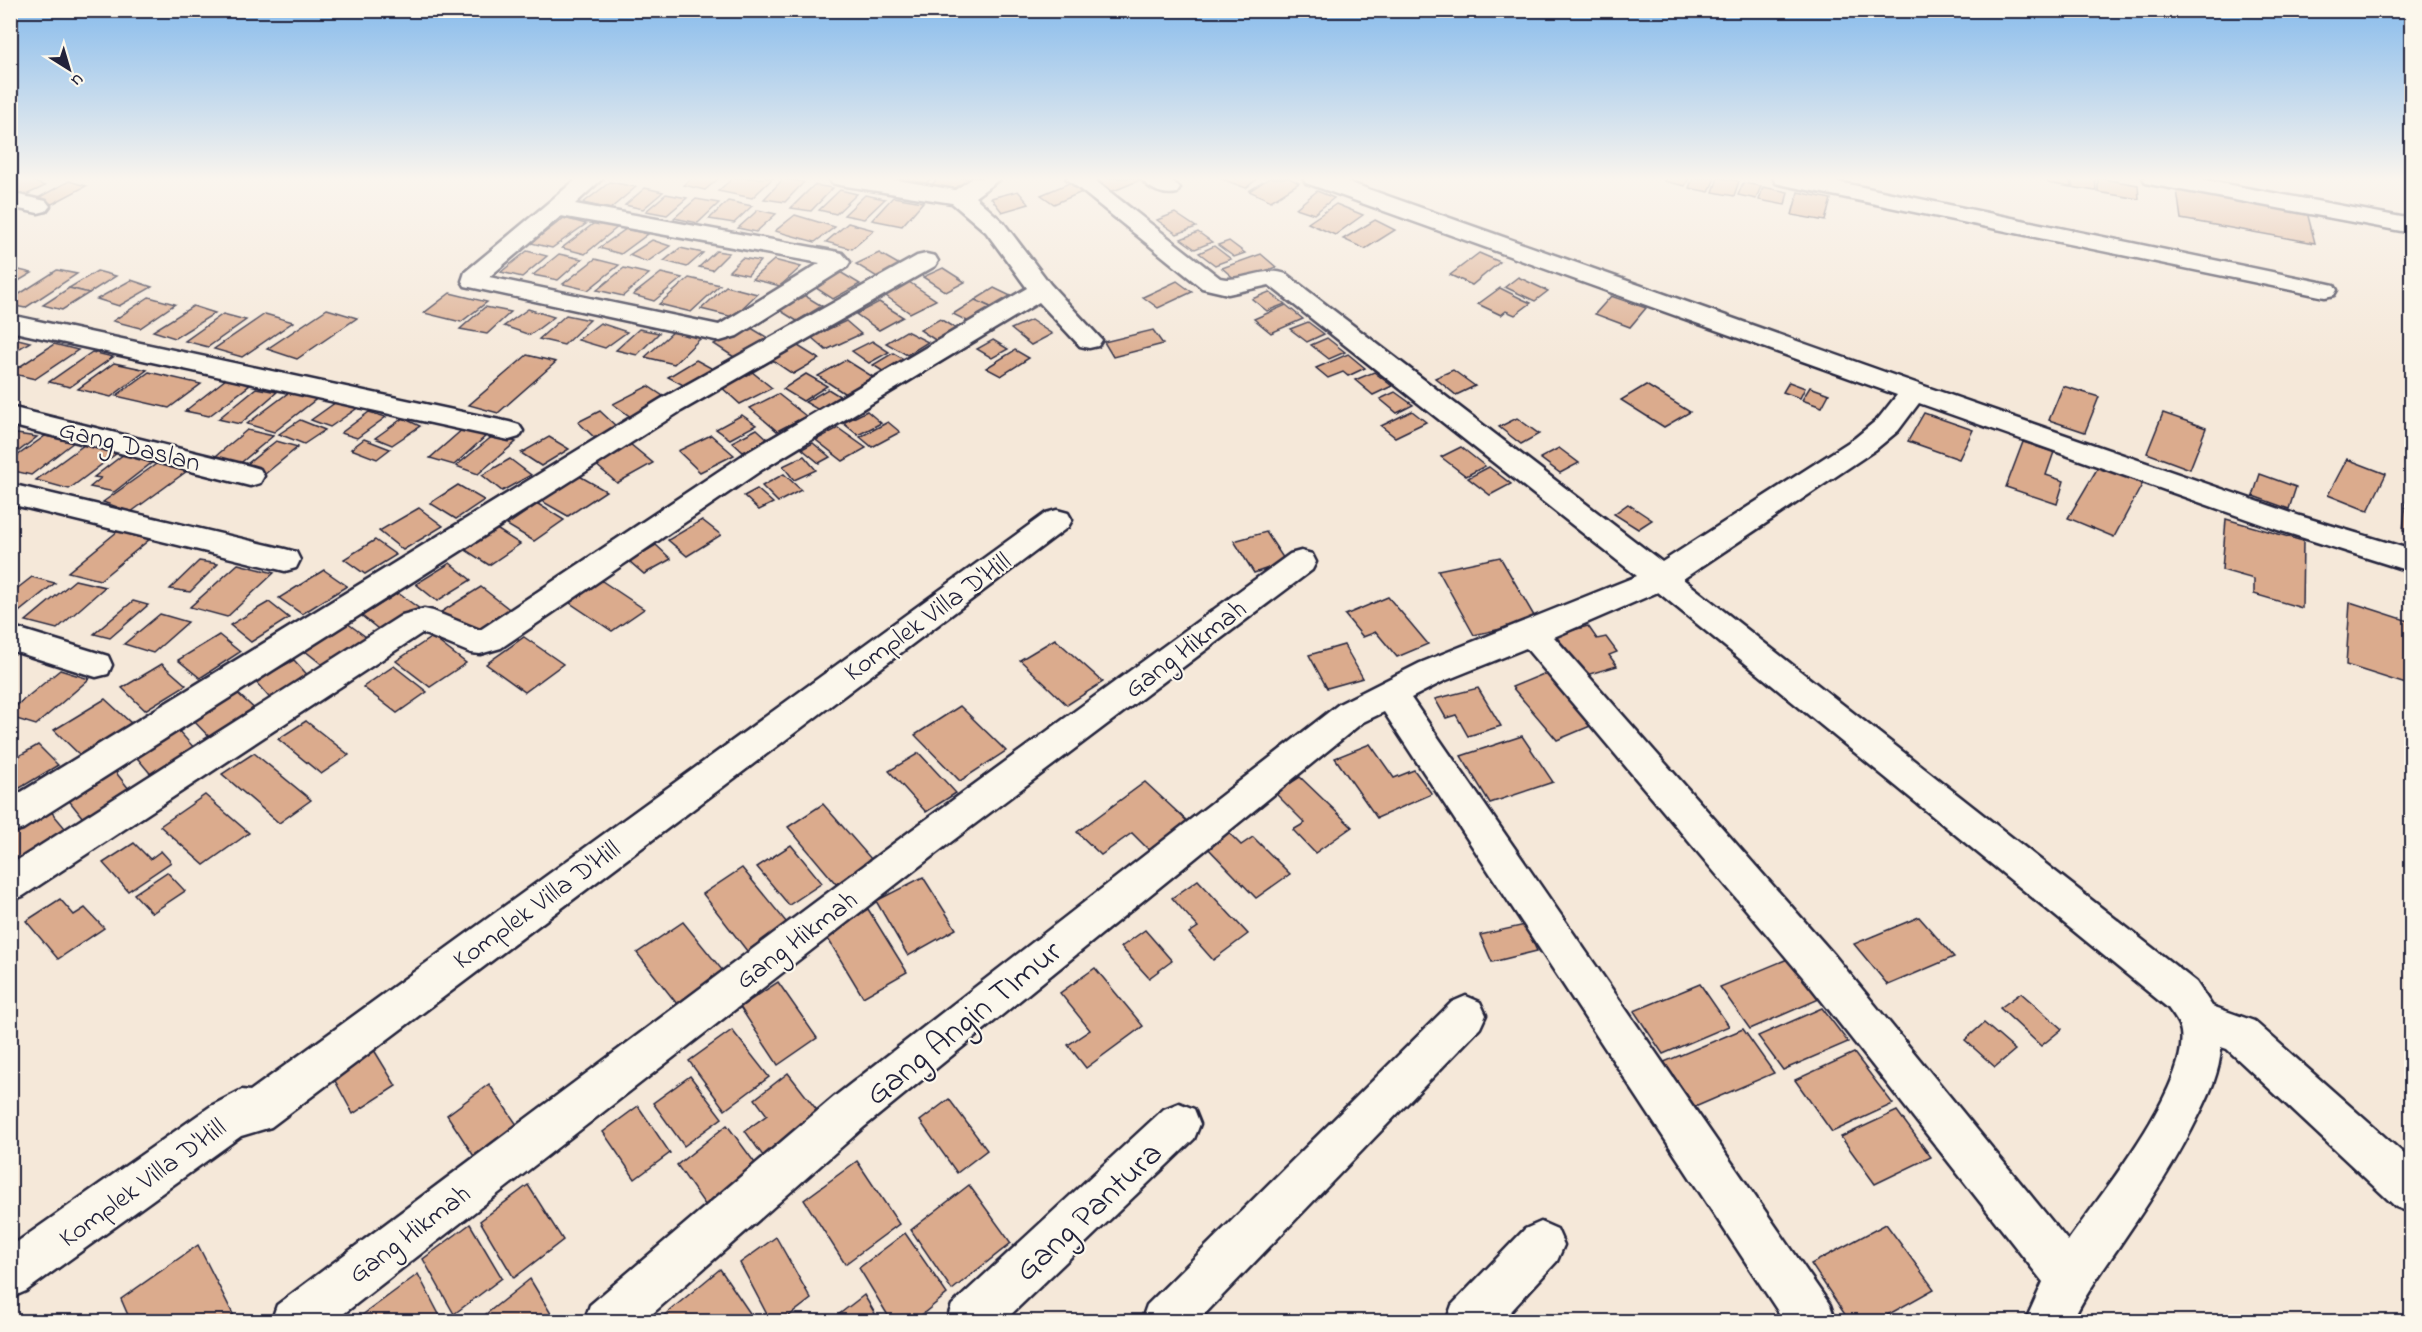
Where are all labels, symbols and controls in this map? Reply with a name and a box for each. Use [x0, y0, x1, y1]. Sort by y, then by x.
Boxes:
north arrow [39, 39, 99, 99]
text: U [66, 67, 88, 92]
street label: Gang Daslan [55, 411, 204, 484]
street label: Komplek Villa D'Hill [837, 544, 1020, 692]
street label: Gang Hikmah [1117, 591, 1256, 709]
street label: Komplek Villa D'Hill [446, 832, 629, 980]
street label: Gang Hikmah [728, 882, 867, 1000]
street label: Gang Angin TImur [856, 929, 1074, 1119]
street label: Komplek Villa D'Hill [52, 1110, 235, 1258]
street label: Gang Pantura [1005, 1132, 1174, 1294]
street label: Gang Hikmah [341, 1176, 480, 1294]

